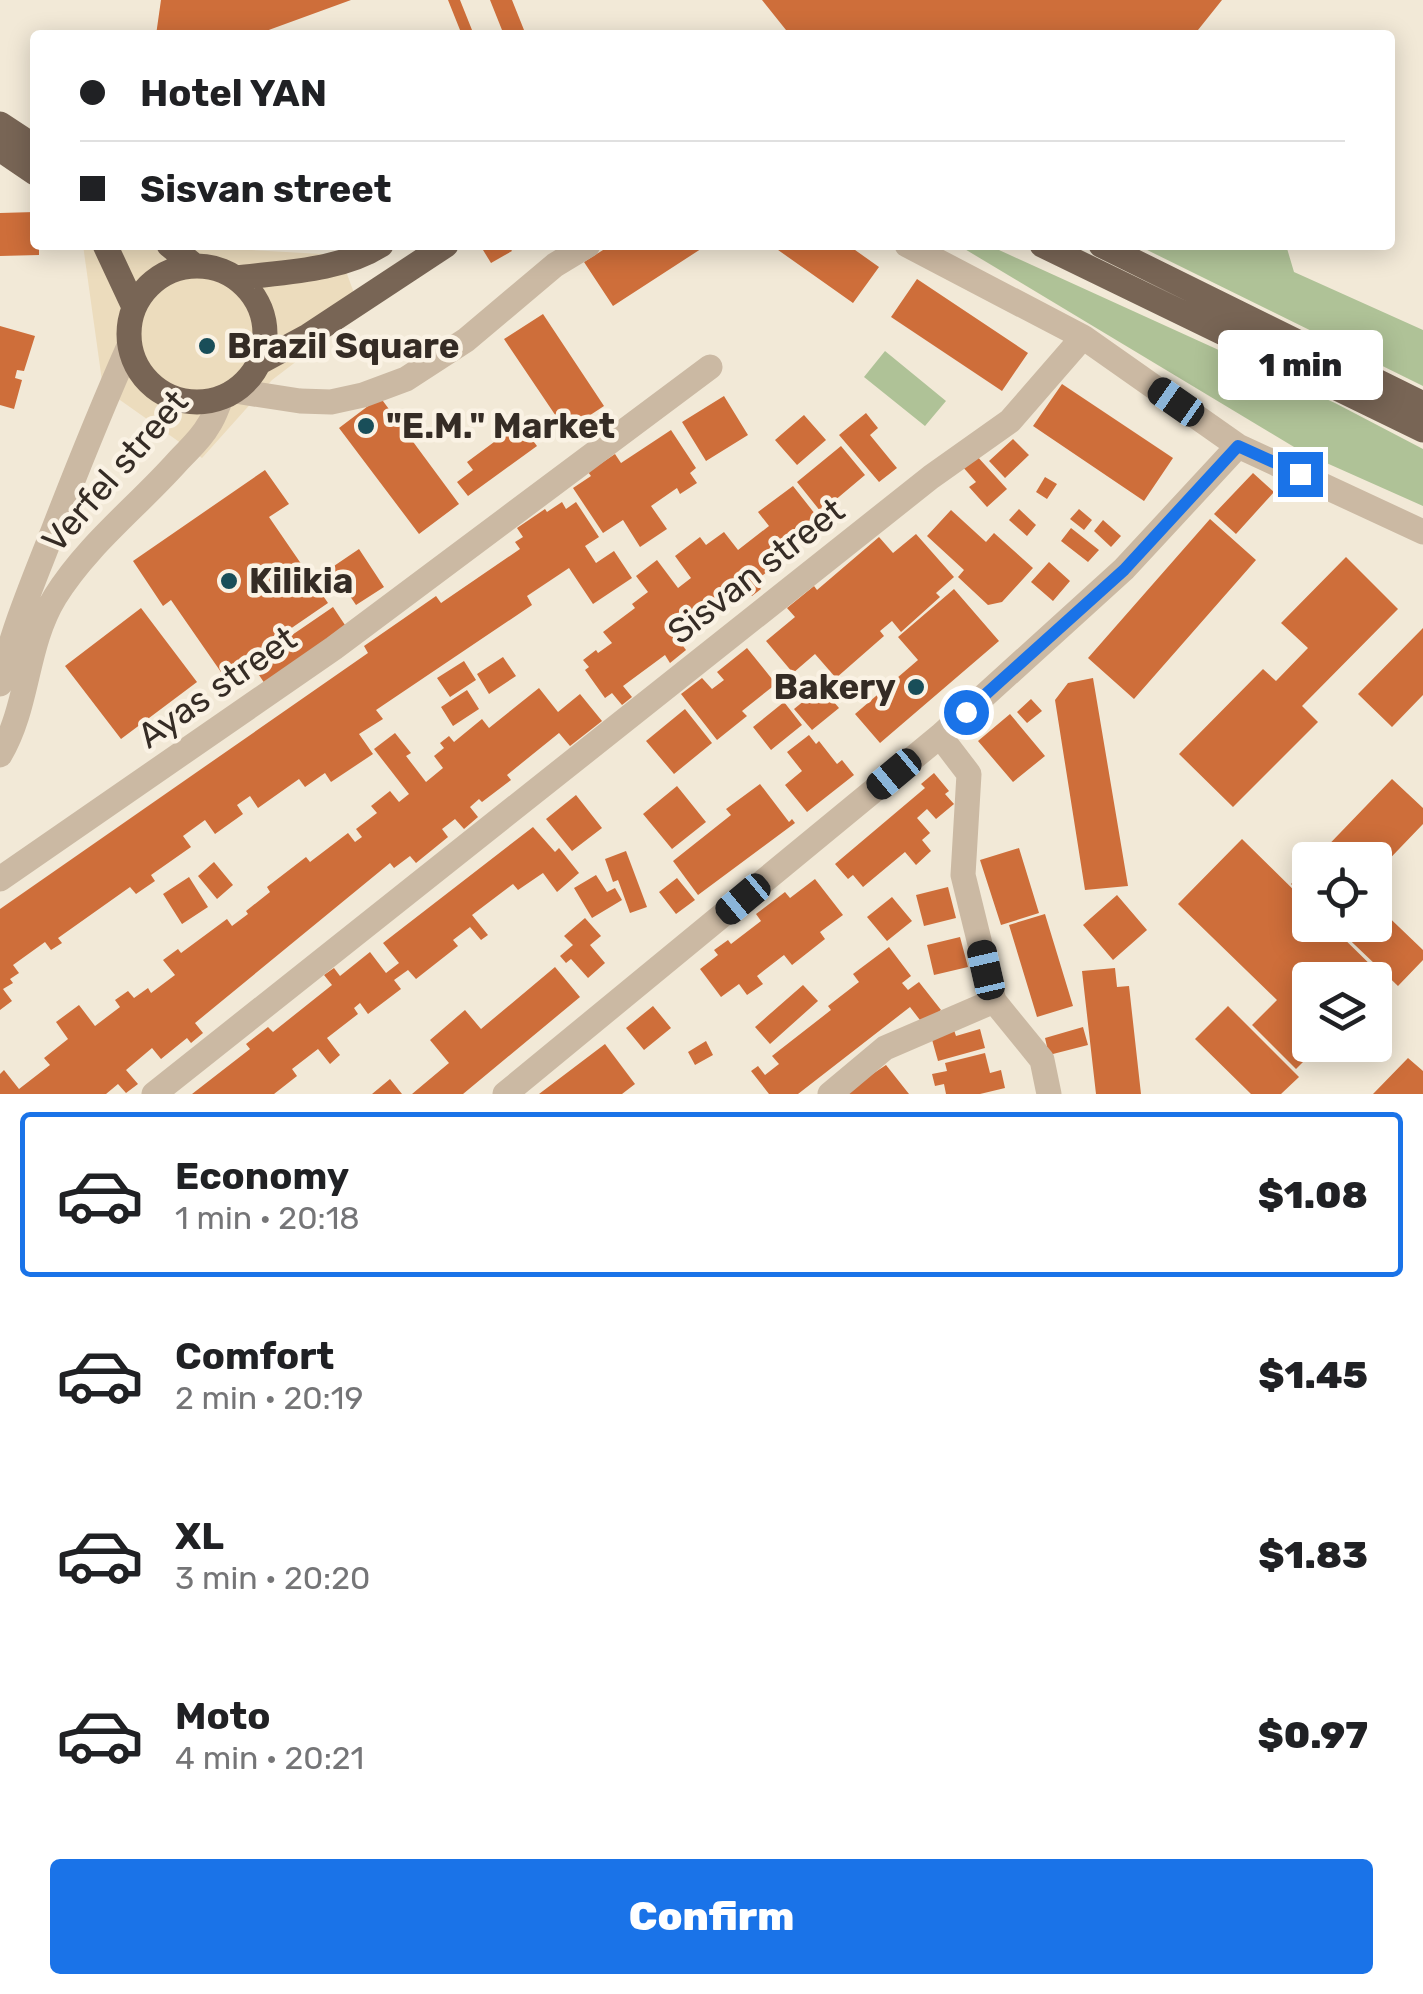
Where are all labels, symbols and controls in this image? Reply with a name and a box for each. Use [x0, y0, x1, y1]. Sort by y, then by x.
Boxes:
text: Hotel YAN [140, 70, 327, 116]
text: Sisvan street [140, 166, 392, 212]
place label: Brazil Square [227, 325, 460, 367]
callout: 1 min [1218, 329, 1382, 399]
marker: Brazil Square [196, 335, 218, 357]
text: 1 min [1259, 346, 1342, 384]
car [1143, 373, 1209, 431]
street label: Verfel street [33, 381, 197, 561]
place label: "E.M." Market [386, 405, 615, 447]
marker: "E.M." Market [355, 415, 377, 437]
route end [1278, 452, 1323, 497]
street label: Sisvan street [659, 489, 853, 653]
place label: Kilikia [249, 560, 353, 602]
marker: Kilikia [218, 570, 240, 592]
street label: Ayas street [130, 617, 304, 757]
place label: Bakery [773, 666, 896, 708]
marker: Bakery [905, 676, 927, 698]
route start [944, 690, 989, 735]
car [861, 743, 927, 805]
map controls [1292, 842, 1392, 1062]
button: locate [1292, 842, 1392, 942]
car [710, 868, 776, 930]
car [965, 937, 1007, 1003]
button: layers [1292, 962, 1392, 1062]
icon: car [55, 1150, 145, 1240]
text: Economy [175, 1153, 349, 1199]
text: $1.08 [1258, 1172, 1368, 1218]
text: 1 min · 20:18 [175, 1199, 360, 1237]
icon: car [55, 1330, 145, 1420]
text: Comfort [175, 1333, 334, 1379]
text: $1.45 [1258, 1352, 1368, 1398]
text: 2 min · 20:19 [175, 1379, 363, 1417]
icon: car [55, 1510, 145, 1600]
text: XL [175, 1513, 224, 1559]
text: $1.83 [1258, 1532, 1368, 1578]
text: 3 min · 20:20 [175, 1559, 370, 1597]
icon: car [55, 1690, 145, 1780]
text: Moto [175, 1693, 271, 1739]
text: $0.97 [1258, 1712, 1368, 1758]
text: 4 min · 20:21 [175, 1739, 364, 1777]
button: Confirm [50, 1859, 1373, 1974]

